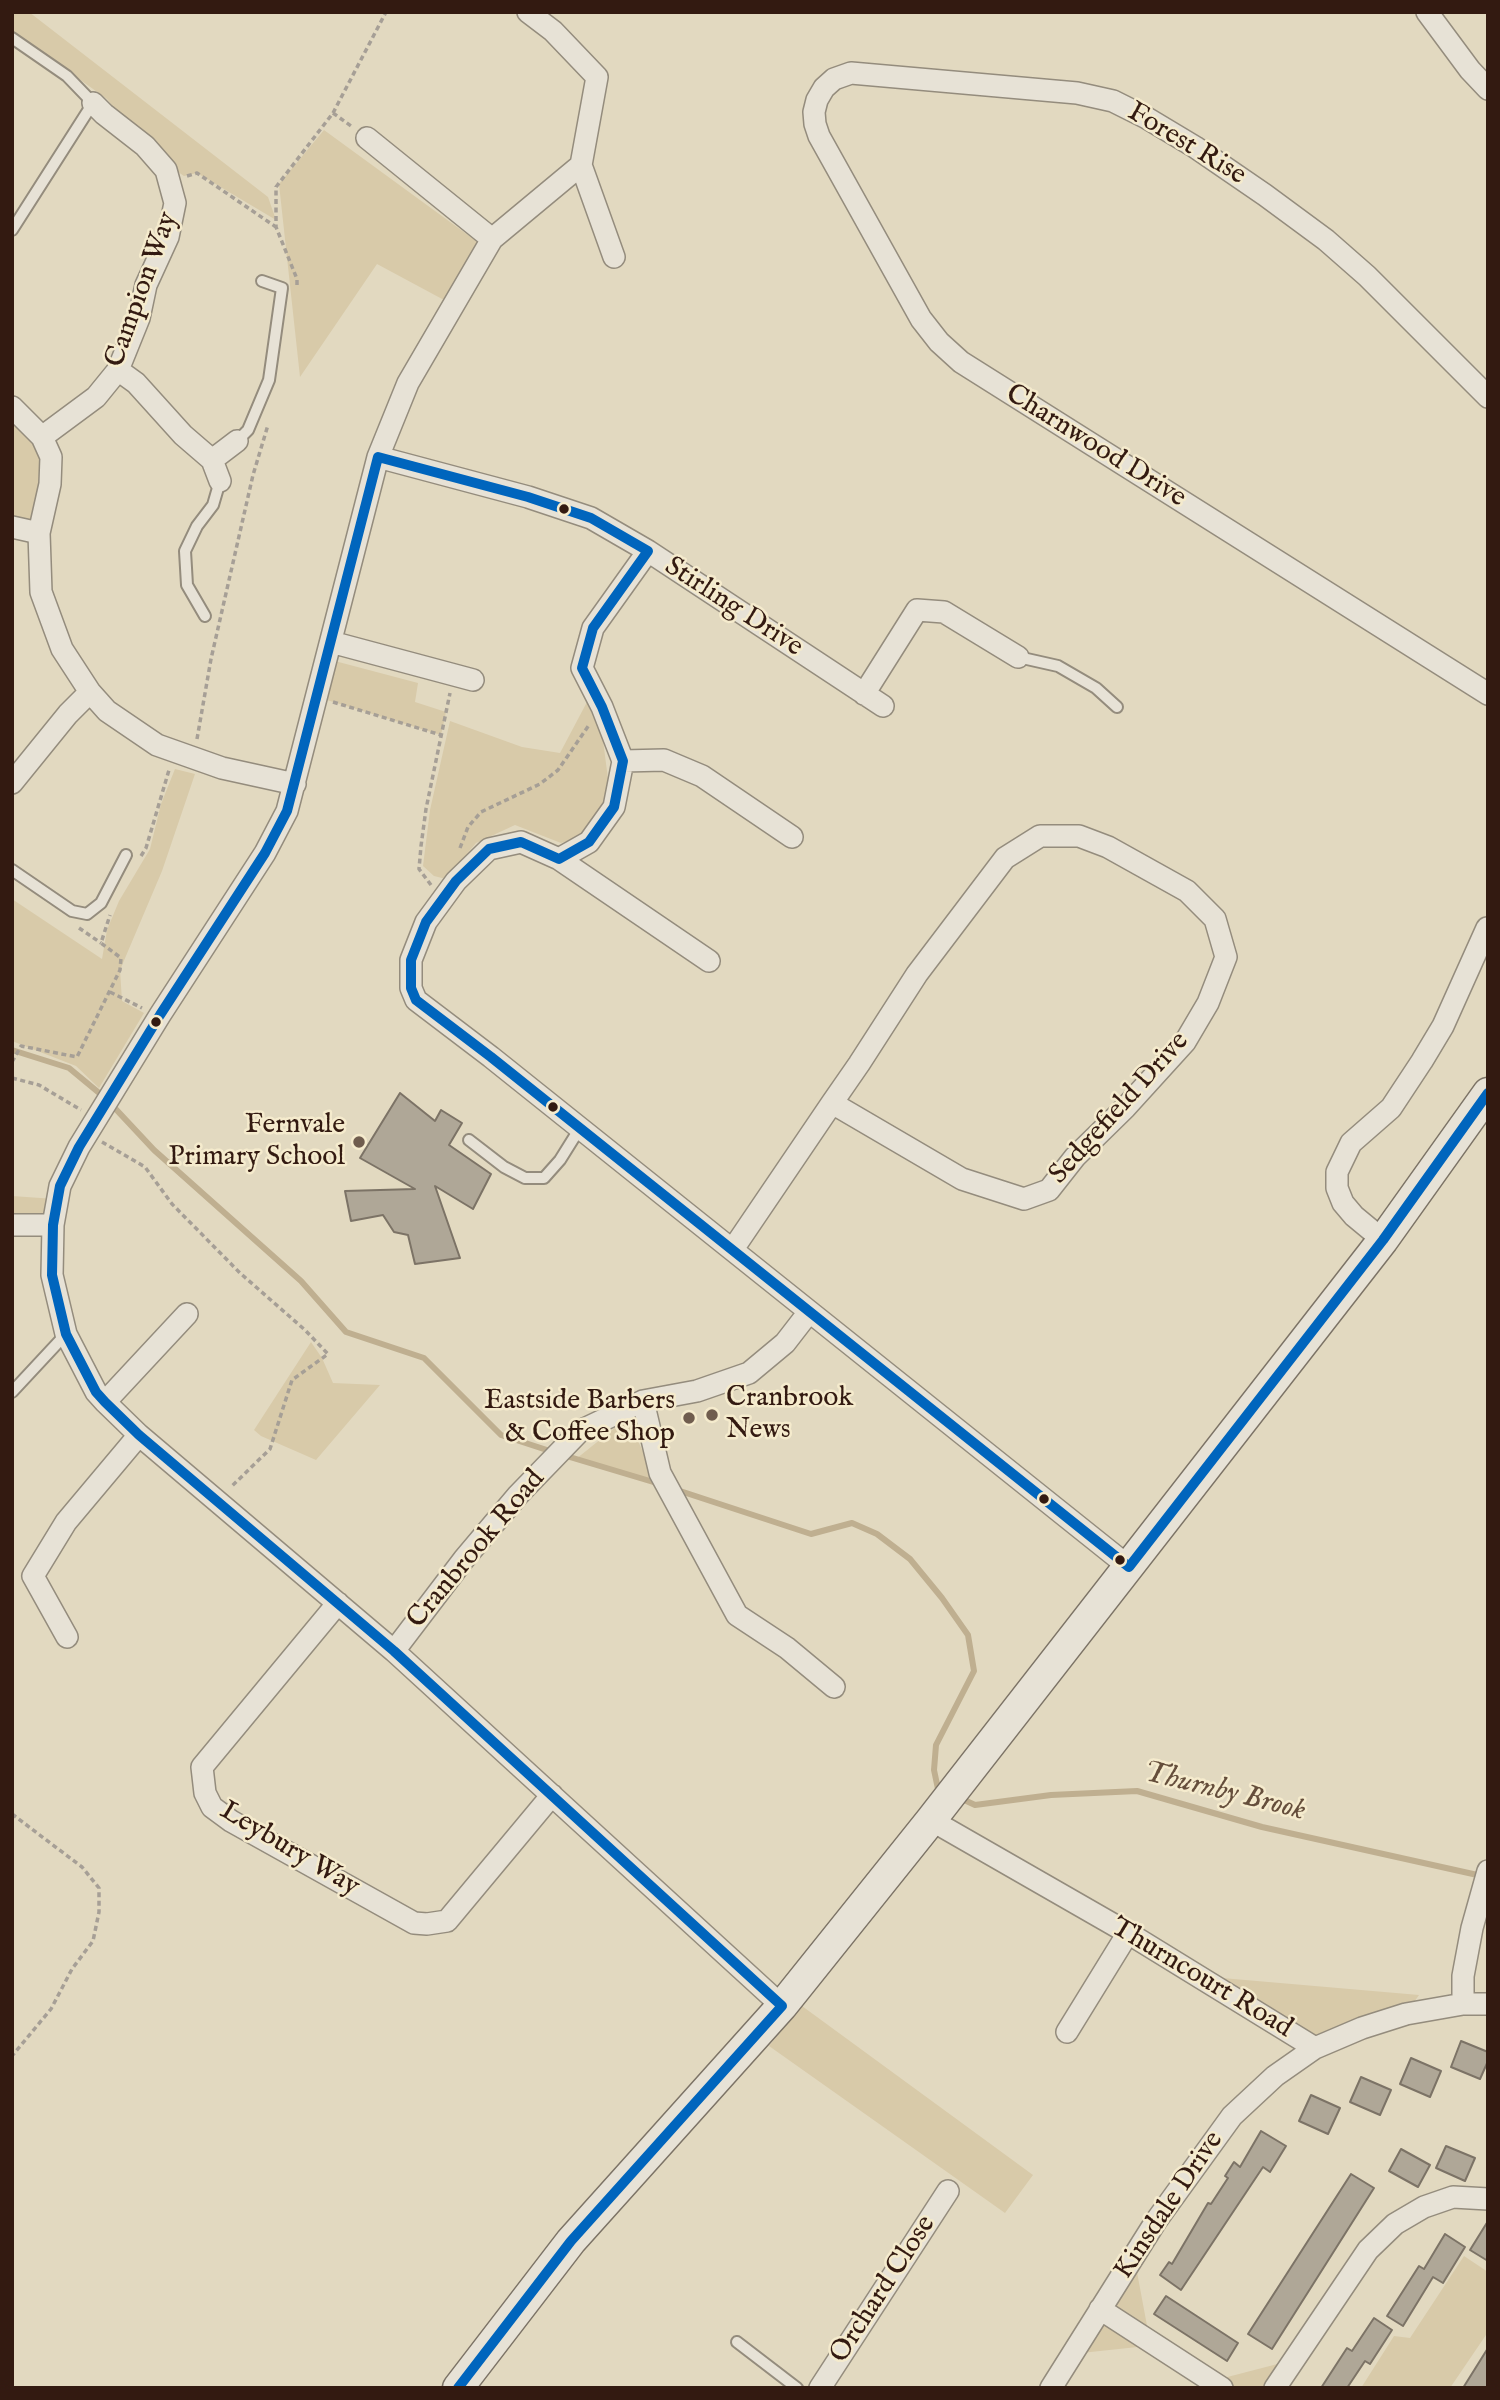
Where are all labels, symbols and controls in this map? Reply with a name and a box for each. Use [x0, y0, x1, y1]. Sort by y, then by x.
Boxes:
street label: Forest Rise [1121, 96, 1251, 194]
street label: Campion Way [99, 208, 187, 372]
street label: Charnwood Drive [999, 378, 1191, 516]
unlabelled marker [557, 502, 571, 516]
street label: Stirling Drive [657, 551, 809, 665]
unlabelled marker [149, 1015, 163, 1029]
street label: Sedgefield Drive [1043, 1026, 1197, 1192]
unlabelled marker [546, 1100, 560, 1114]
place label: Fernvale Primary School [168, 1109, 345, 1175]
marker: Fernvale Primary School [351, 1134, 367, 1150]
place label: Cranbrook News [726, 1382, 853, 1448]
place label: Eastside Barbers & Coffee Shop [484, 1385, 675, 1451]
marker: Cranbrook News [704, 1407, 720, 1423]
marker: Eastside Barbers & Coffee Shop [681, 1410, 697, 1426]
street label: Cranbrook Road [401, 1464, 553, 1636]
unlabelled marker [1037, 1492, 1051, 1506]
unlabelled marker [1113, 1553, 1127, 1567]
water label: Thurnby Brook [1139, 1756, 1309, 1830]
street label: Leybury Way [213, 1795, 365, 1905]
street label: Thurncourt Road [1104, 1912, 1298, 2046]
street label: Kinsdale Drive [1108, 2126, 1232, 2286]
street label: Orchard Close [824, 2210, 944, 2370]

